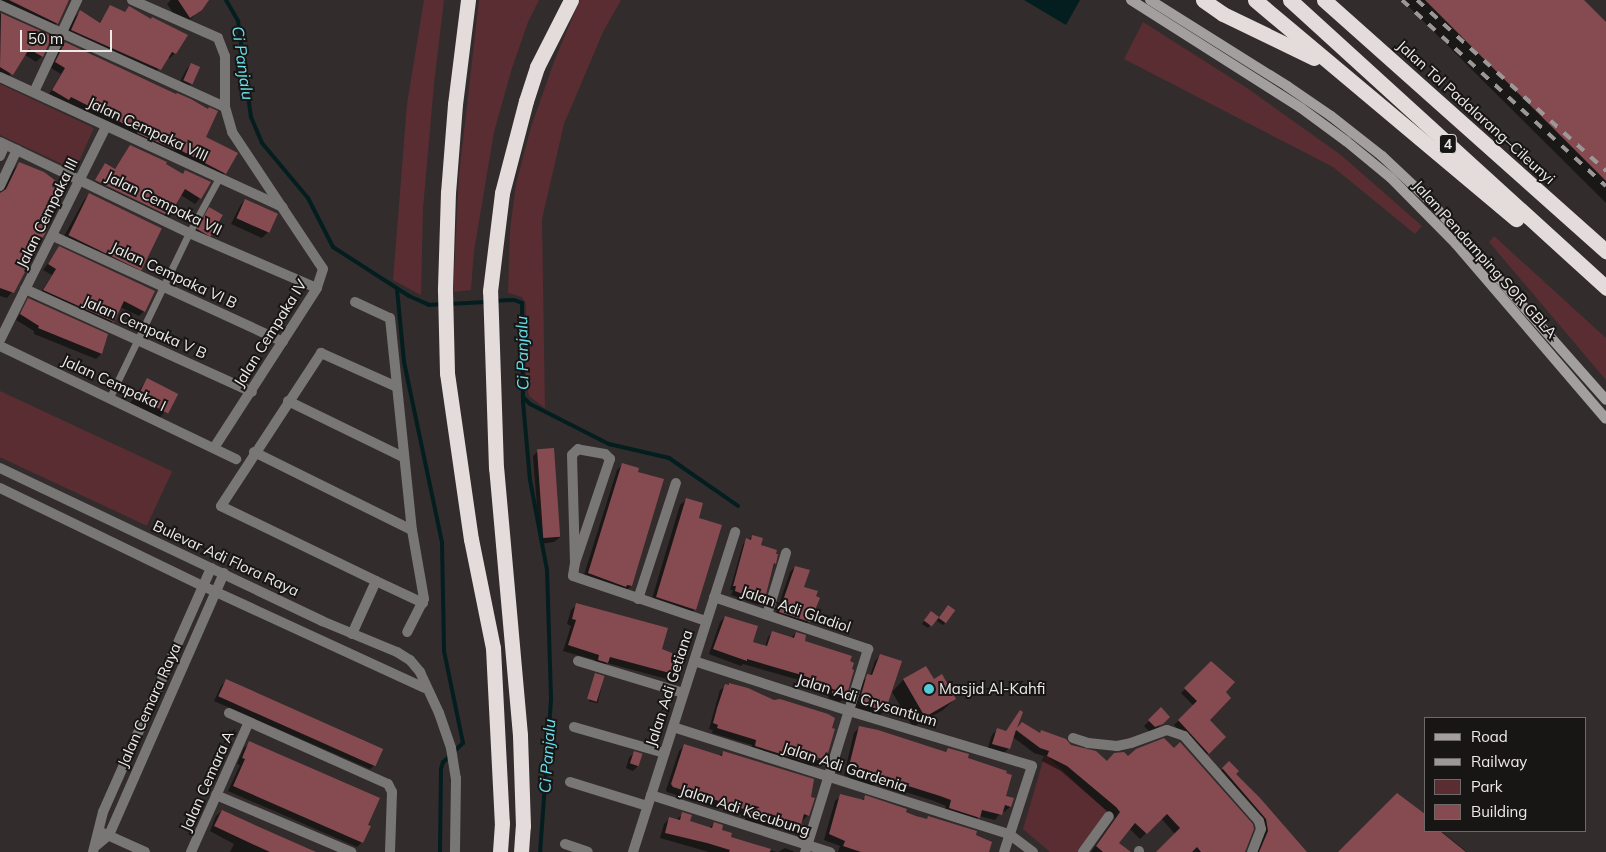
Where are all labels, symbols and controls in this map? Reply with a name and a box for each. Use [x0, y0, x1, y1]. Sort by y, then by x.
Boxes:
scale bar [22, 20, 115, 52]
water label: Ci Panjalu [228, 25, 258, 101]
text: 50 m [28, 29, 63, 48]
street label: Jalan Tol Padalarang–Cileunyi [1393, 36, 1559, 188]
street label: Jalan Cempaka VIII [85, 93, 211, 165]
road number: 4 [1438, 132, 1458, 156]
street label: Jalan Cempaka III [13, 155, 81, 271]
street label: Jalan Cempaka VII [103, 167, 225, 239]
street label: Jalan Pendamping SOR GBLA [1409, 176, 1561, 342]
street label: Jalan Cempaka VI B [108, 238, 240, 312]
street label: Jalan Cempaka IV [230, 276, 310, 390]
street label: Jalan Cempaka V B [80, 292, 210, 362]
water label: Ci Panjalu [512, 316, 532, 390]
street label: Jalan Cempaka I [59, 351, 169, 415]
street label: Bulevar Adi Flora Raya [150, 516, 302, 600]
street label: Jalan Adi Gladiol [739, 582, 853, 636]
street label: Jalan Adi Getiana [642, 628, 696, 748]
street label: Jalan Cemara Raya [114, 640, 184, 770]
street label: Jalan Adi Crysantium [794, 670, 940, 730]
place label: Masjid Al-Kahfi [939, 680, 1045, 698]
marker: Masjid Al-Kahfi [923, 683, 935, 695]
legend [1424, 717, 1586, 832]
water label: Ci Panjalu [535, 718, 559, 794]
text: Road [1471, 727, 1508, 746]
street label: Jalan Cemara A [177, 728, 237, 834]
street label: Jalan Adi Gardenia [780, 738, 910, 796]
text: Railway [1471, 752, 1527, 771]
text: Park [1471, 777, 1503, 796]
street label: Jalan Adi Kecubung [678, 780, 812, 840]
text: Building [1471, 802, 1527, 821]

